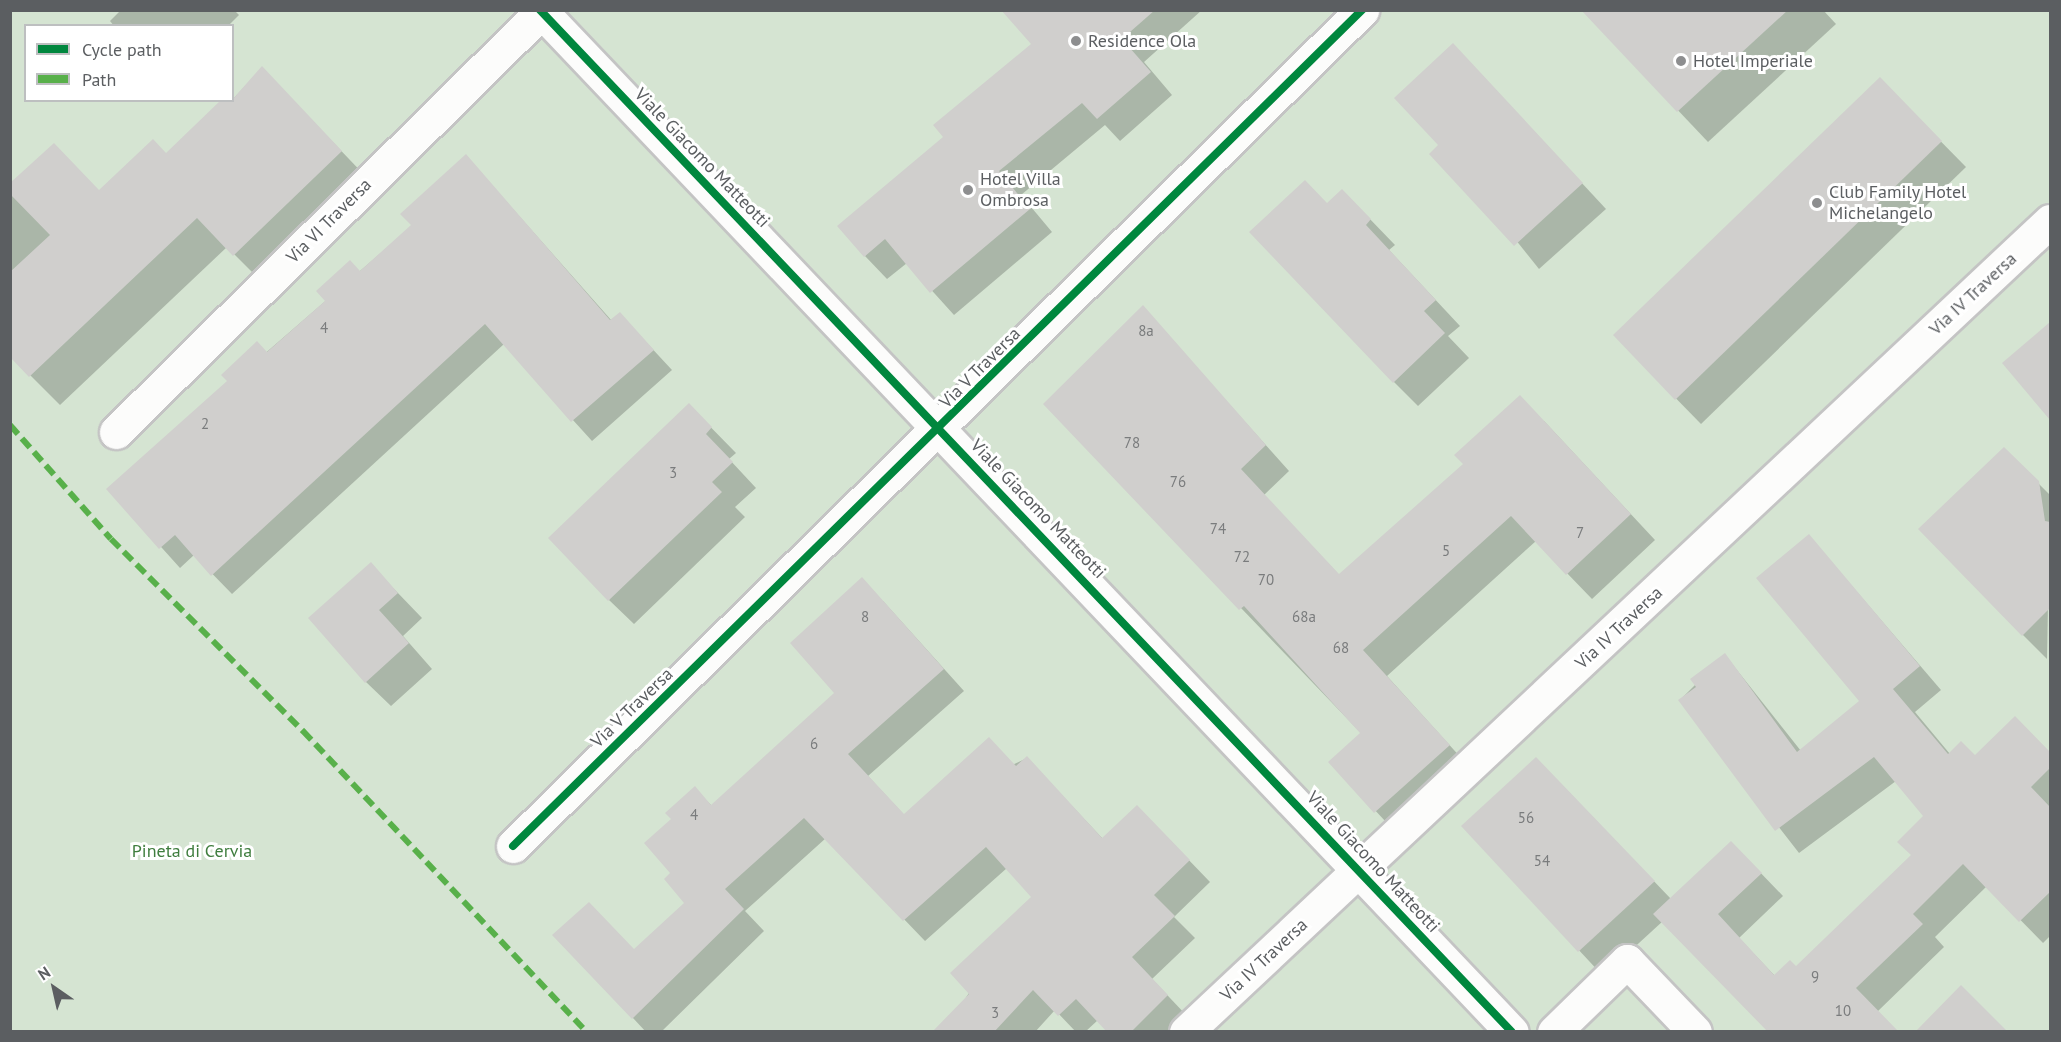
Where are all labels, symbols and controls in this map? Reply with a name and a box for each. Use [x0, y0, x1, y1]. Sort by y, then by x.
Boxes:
legend [24, 24, 234, 102]
place label: Residence Ola [1088, 30, 1196, 52]
marker: Residence Ola [1069, 34, 1083, 48]
text: Cycle path [82, 38, 162, 61]
place label: Hotel Imperiale [1693, 50, 1813, 72]
marker: Hotel Imperiale [1674, 54, 1688, 68]
text: Path [82, 68, 116, 91]
street label: Viale Giacomo Matteotti [630, 84, 774, 232]
place label: Hotel Villa Ombrosa [980, 169, 1061, 212]
street label: Via VI Traversa [282, 174, 376, 268]
place label: Club Family Hotel Michelangelo [1829, 182, 1967, 224]
marker: Hotel Villa Ombrosa [961, 183, 975, 197]
marker: Club Family Hotel Michelangelo [1810, 196, 1824, 210]
street label: Via IV Traversa [1925, 248, 2021, 340]
house number: 4 [320, 319, 328, 337]
street label: Via V Traversa [934, 322, 1026, 414]
house number: 8a [1138, 322, 1154, 340]
house number: 2 [201, 415, 209, 433]
house number: 78 [1124, 434, 1140, 452]
street label: Viale Giacomo Matteotti [966, 435, 1110, 583]
house number: 3 [669, 464, 677, 482]
house number: 76 [1170, 473, 1186, 491]
house number: 74 [1210, 520, 1226, 538]
house number: 7 [1576, 524, 1584, 542]
house number: 5 [1442, 542, 1450, 560]
house number: 72 [1234, 548, 1250, 566]
house number: 70 [1258, 571, 1274, 589]
street label: Via IV Traversa [1571, 582, 1667, 674]
house number: 8 [861, 608, 869, 626]
house number: 68a [1292, 608, 1316, 626]
house number: 68 [1333, 639, 1349, 657]
street label: Via V Traversa [586, 663, 678, 753]
house number: 6 [810, 735, 818, 753]
street label: Viale Giacomo Matteotti [1302, 787, 1444, 937]
house number: 4 [690, 806, 698, 824]
house number: 56 [1518, 809, 1534, 827]
park label: Pineta di Cervia [132, 840, 252, 862]
house number: 54 [1534, 852, 1550, 870]
street label: Via IV Traversa [1216, 914, 1312, 1006]
north arrow [24, 958, 84, 1018]
text: N [34, 962, 54, 984]
house number: 9 [1811, 968, 1819, 986]
house number: 10 [1835, 1002, 1851, 1020]
house number: 3 [991, 1004, 999, 1022]

